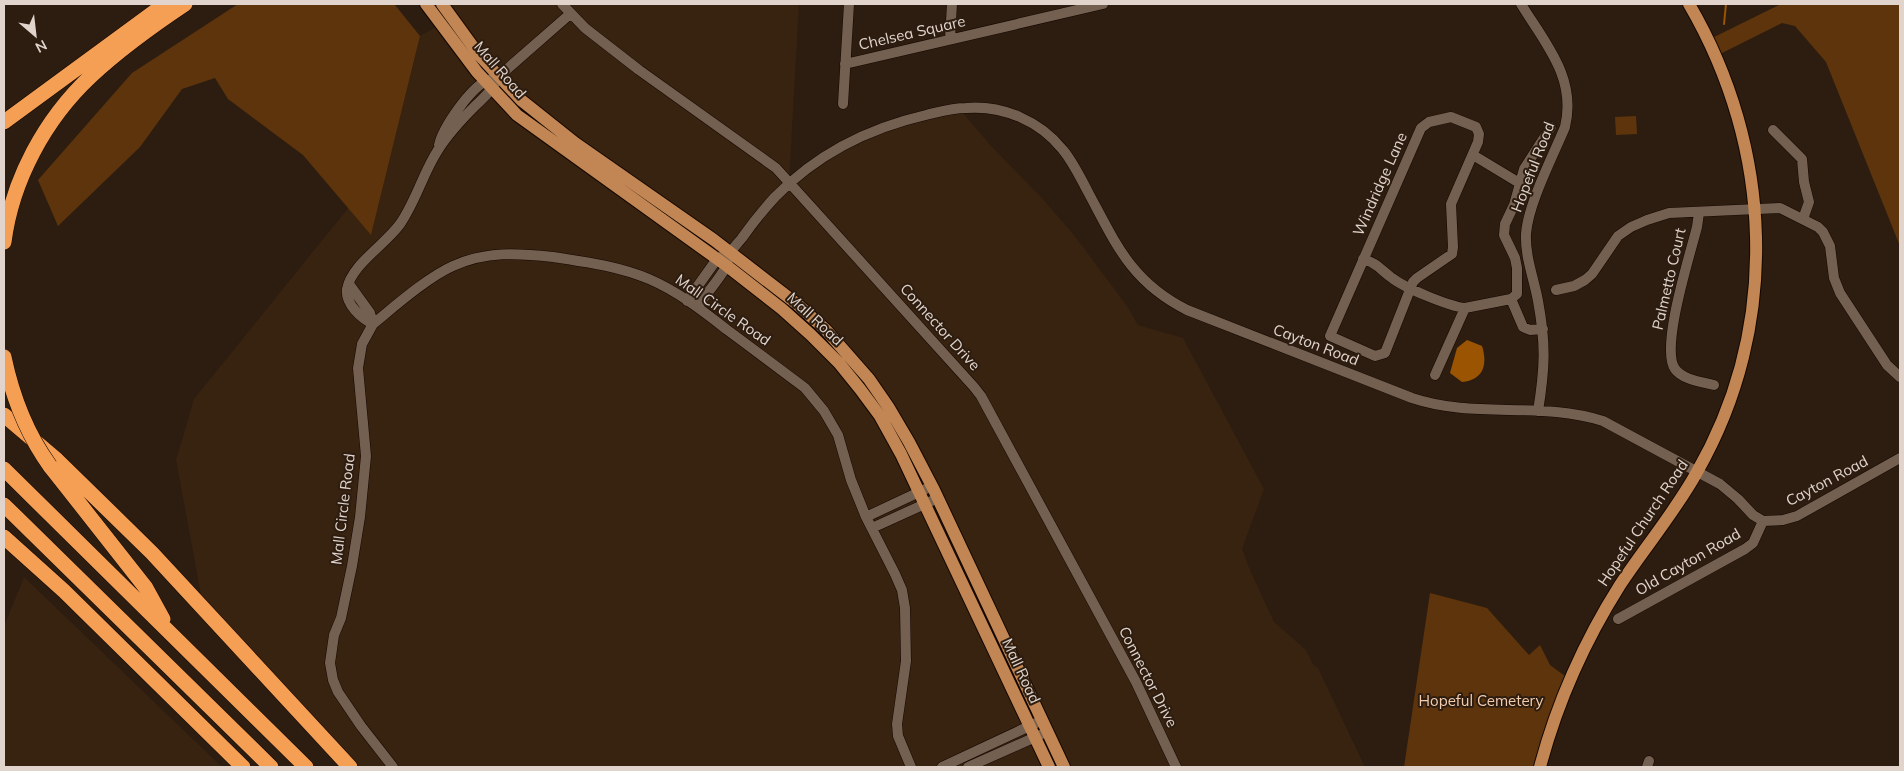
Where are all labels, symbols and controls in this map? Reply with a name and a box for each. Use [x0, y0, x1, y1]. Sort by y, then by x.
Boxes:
north arrow [10, 10, 60, 60]
street label: Chelsea Square [857, 11, 967, 54]
text: N [32, 36, 50, 57]
street label: Mall Road [470, 37, 530, 102]
street label: Hopeful Road [1507, 119, 1558, 215]
street label: Windridge Lane [1348, 129, 1411, 239]
street label: Palmetto Court [1648, 226, 1689, 332]
street label: Mall Circle Road [672, 270, 775, 349]
street label: Connector Drive [896, 279, 985, 374]
street label: Mall Road [783, 288, 847, 349]
street label: Cayton Road [1271, 319, 1362, 370]
street label: Cayton Road [1782, 451, 1871, 510]
street label: Mall Circle Road [326, 452, 359, 566]
street label: Hopeful Church Road [1593, 456, 1692, 590]
street label: Old Cayton Road [1632, 524, 1744, 599]
street label: Connector Drive [1115, 623, 1182, 730]
street label: Mall Road [998, 635, 1045, 706]
park label: Hopeful Cemetery [1419, 691, 1543, 710]

